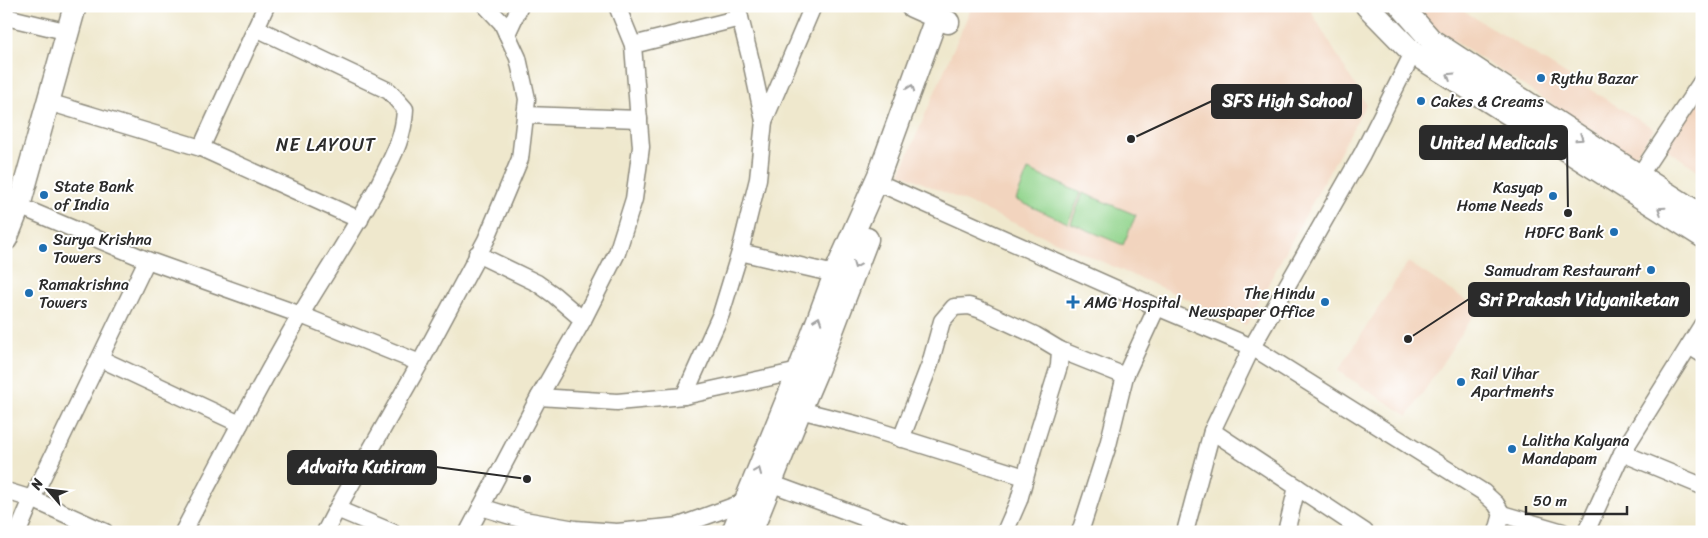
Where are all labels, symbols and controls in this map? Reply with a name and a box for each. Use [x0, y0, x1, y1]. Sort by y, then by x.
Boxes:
place label: Rythu Bazar [1551, 64, 1639, 93]
marker: Rythu Bazar [1535, 72, 1547, 84]
one-way arrow [1446, 73, 1455, 82]
one-way arrow [905, 84, 915, 92]
callout: SFS High School [1212, 85, 1361, 118]
text: SFS High School [1221, 85, 1353, 117]
place label: Cakes & Creams [1431, 87, 1545, 116]
marker: Cakes & Creams [1415, 95, 1427, 107]
callout: United Medicals [1420, 126, 1567, 159]
text: United Medicals [1430, 127, 1558, 159]
district label: NE LAYOUT [276, 129, 376, 161]
one-way arrow [1575, 132, 1584, 141]
place label: State Bank of India [54, 172, 134, 219]
place label: Kasyap Home Needs [1457, 173, 1544, 220]
marker: State Bank of India [38, 189, 50, 201]
marker: Kasyap Home Needs [1547, 190, 1559, 202]
one-way arrow [1657, 207, 1666, 216]
place label: HDFC Bank [1525, 218, 1605, 247]
place label: Surya Krishna Towers [53, 225, 152, 272]
marker: HDFC Bank [1608, 226, 1620, 238]
marker: Surya Krishna Towers [37, 242, 49, 254]
place label: Samudram Restaurant [1485, 256, 1642, 285]
one-way arrow [852, 260, 863, 269]
marker: Samudram Restaurant [1645, 264, 1657, 276]
place label: Ramakrishna Towers [39, 270, 129, 317]
place label: The Hindu Newspaper Office [1189, 279, 1315, 326]
callout: Sri Prakash Vidyaniketan [1469, 283, 1689, 316]
text: Sri Prakash Vidyaniketan [1478, 284, 1679, 316]
marker: Ramakrishna Towers [23, 287, 35, 299]
place label: AMG Hospital [1083, 288, 1181, 317]
marker: AMG Hospital [1066, 295, 1080, 309]
marker: The Hindu Newspaper Office [1319, 296, 1331, 308]
one-way arrow [812, 316, 822, 325]
place label: Rail Vihar Apartments [1470, 359, 1555, 406]
marker: Rail Vihar Apartments [1455, 376, 1467, 388]
place label: Lalitha Kalyana Mandapam [1522, 426, 1629, 473]
marker: Lalitha Kalyana Mandapam [1506, 443, 1518, 455]
callout: Advaita Kutiram [288, 451, 436, 484]
text: Advaita Kutiram [297, 451, 426, 483]
north arrow [22, 466, 72, 516]
one-way arrow [752, 467, 762, 475]
text: N [23, 474, 50, 495]
scale bar [1526, 483, 1627, 515]
text: 50 m [1533, 488, 1568, 514]

